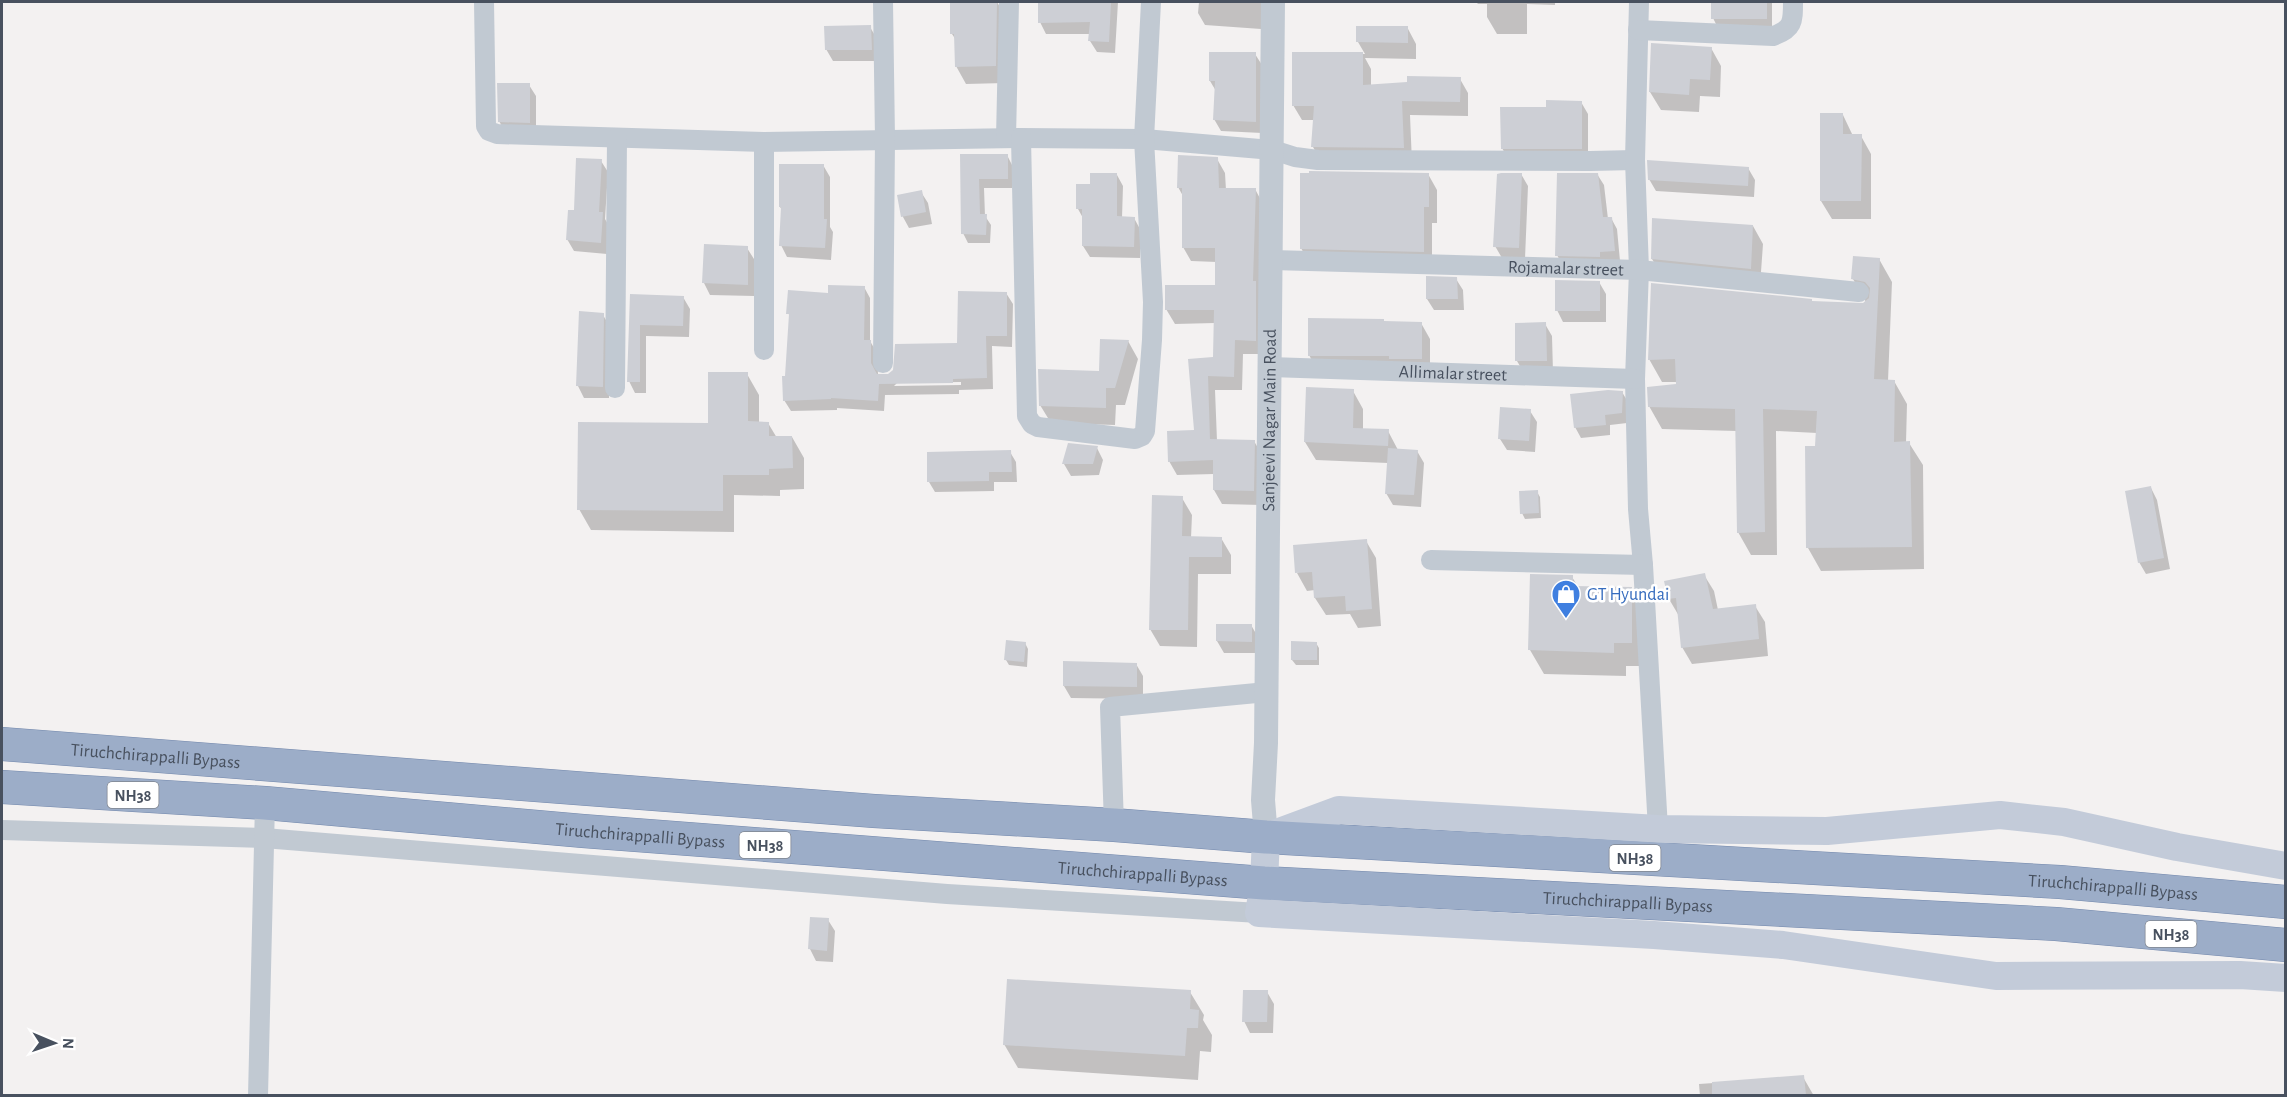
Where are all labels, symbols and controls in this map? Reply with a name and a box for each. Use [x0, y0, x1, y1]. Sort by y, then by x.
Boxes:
street label: Rojamalar street [1508, 258, 1624, 280]
street label: Sanjeevi Nagar Main Road [1260, 329, 1280, 512]
street label: Allimalar street [1398, 363, 1508, 385]
shop icon: GT Hyundai [1550, 578, 1582, 620]
place label: GT Hyundai [1587, 586, 1669, 604]
street label: Tiruchchirappalli Bypass [70, 741, 241, 772]
road number: NH38 [108, 782, 158, 808]
street label: Tiruchchirappalli Bypass [554, 821, 726, 852]
road number: NH38 [740, 832, 790, 858]
road number: NH38 [1610, 845, 1660, 871]
street label: Tiruchchirappalli Bypass [1057, 859, 1228, 890]
street label: Tiruchchirappalli Bypass [2028, 872, 2199, 904]
street label: Tiruchchirappalli Bypass [1542, 889, 1713, 916]
road number: NH38 [2146, 921, 2196, 947]
north arrow [24, 1013, 84, 1073]
text: N [60, 1038, 76, 1049]

